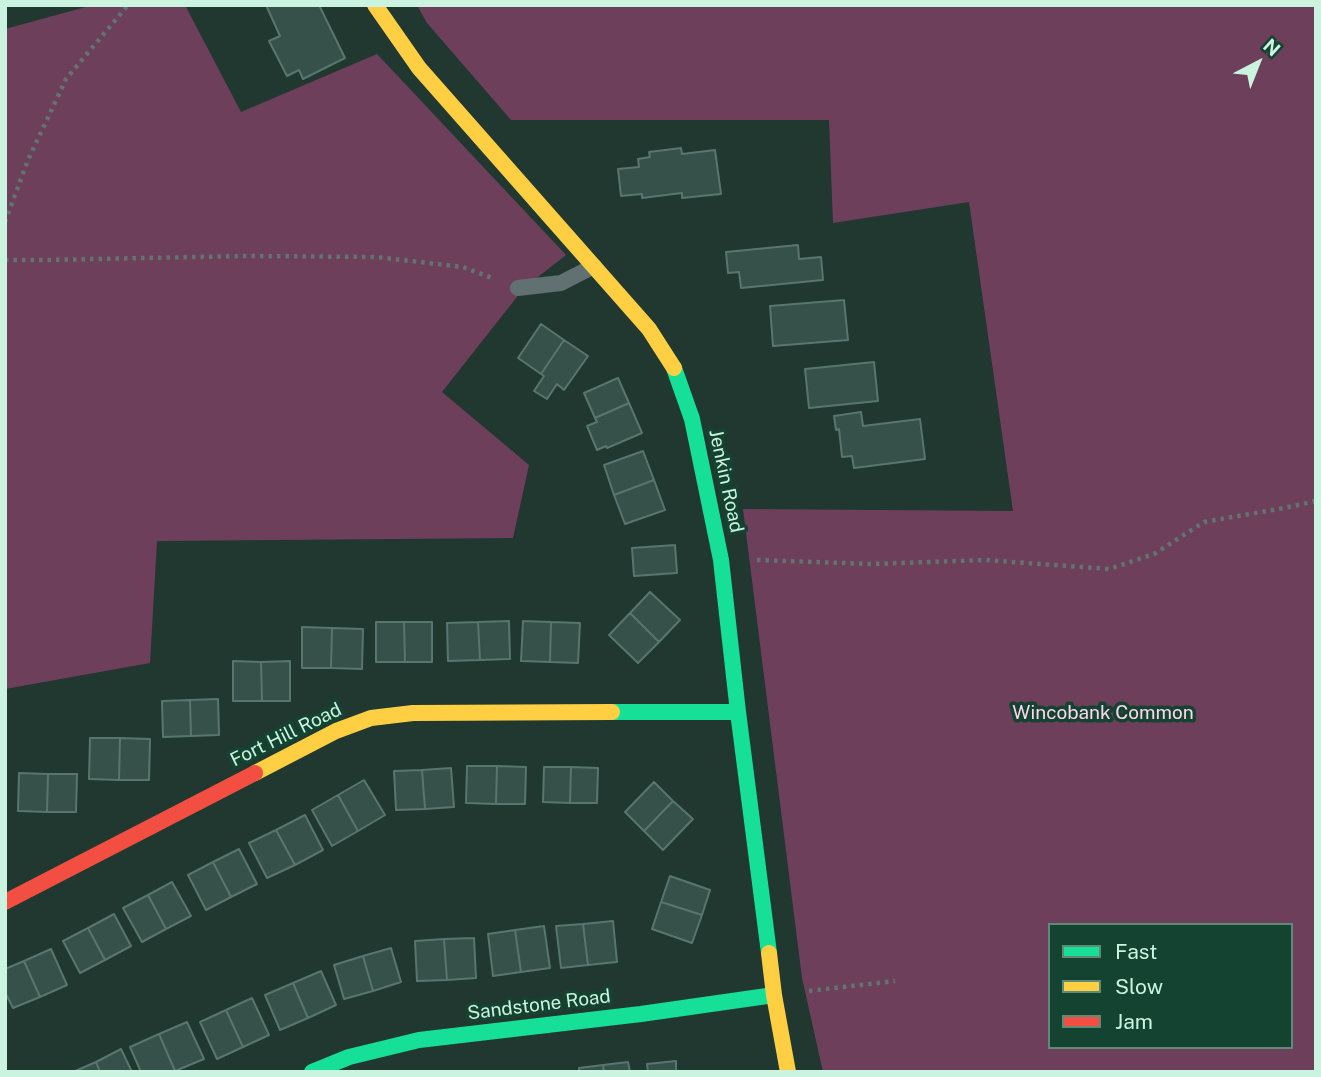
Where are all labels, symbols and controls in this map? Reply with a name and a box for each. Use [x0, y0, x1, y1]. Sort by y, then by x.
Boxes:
north arrow [1223, 28, 1293, 98]
text: N [1259, 34, 1285, 61]
street label: Jenkin Road [704, 427, 748, 535]
street label: Fort Hill Road [227, 698, 345, 772]
park label: Wincobank Common [1012, 702, 1194, 724]
legend [1048, 923, 1293, 1049]
text: Fast [1115, 939, 1157, 964]
text: Slow [1115, 974, 1163, 999]
street label: Sandstone Road [466, 985, 612, 1025]
text: Jam [1115, 1009, 1153, 1034]

